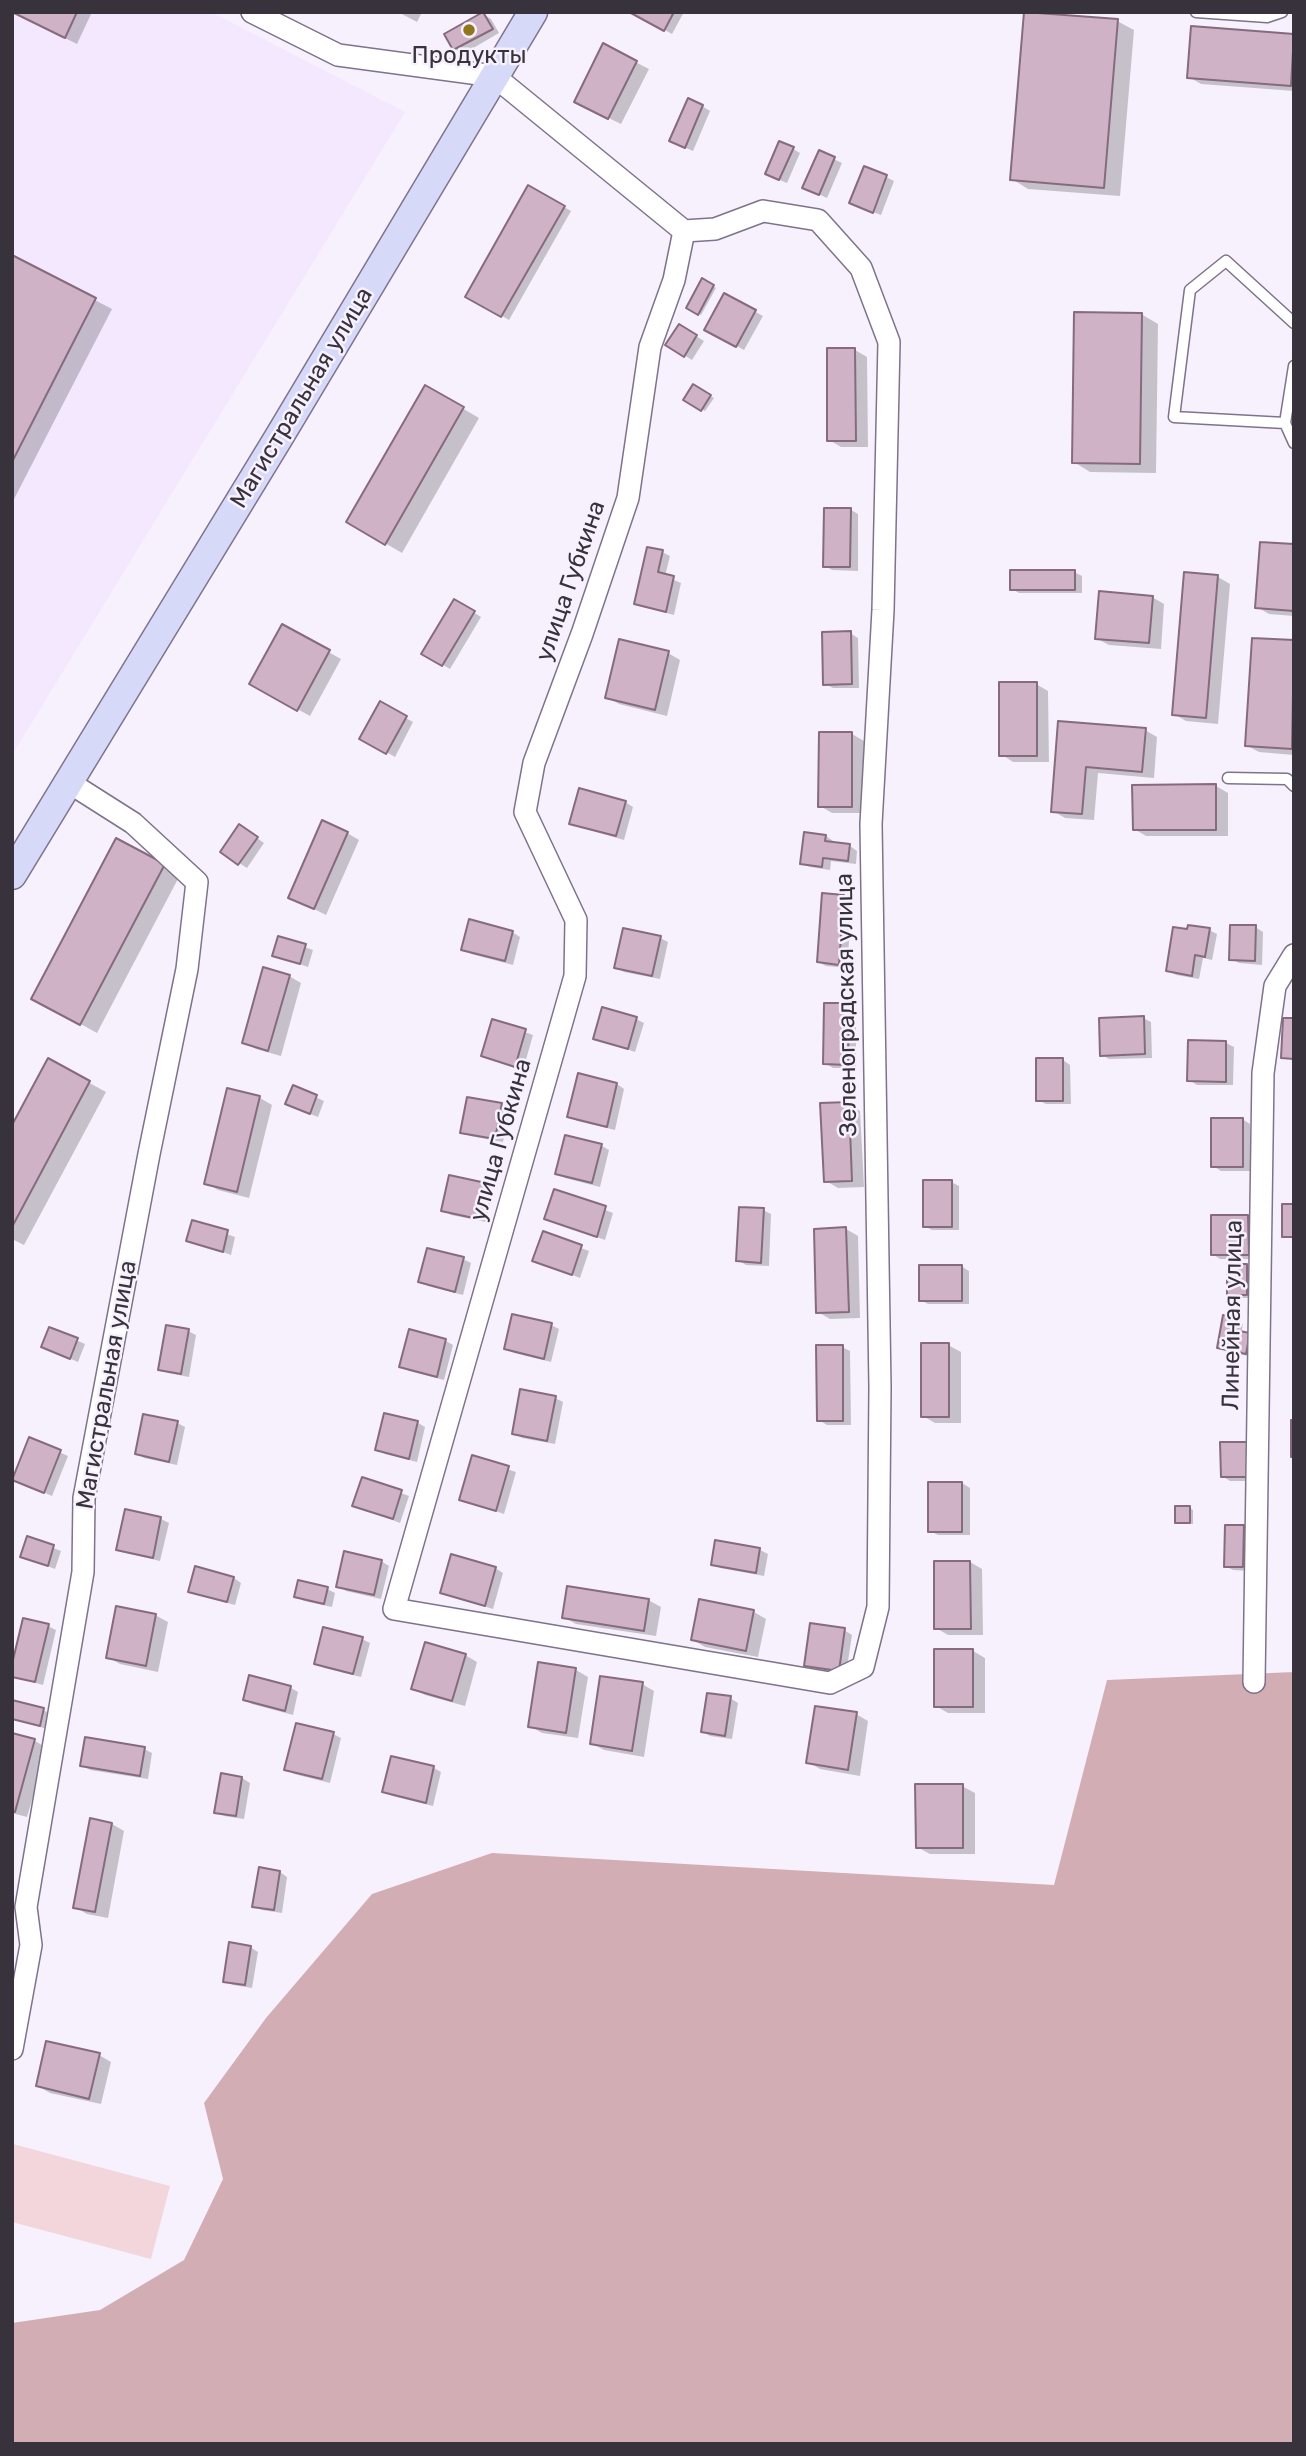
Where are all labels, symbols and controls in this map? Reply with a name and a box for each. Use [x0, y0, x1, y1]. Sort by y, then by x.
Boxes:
marker: Продукты [461, 22, 477, 38]
place label: Продукты [412, 42, 526, 70]
street label: Магистральная улица [225, 283, 379, 513]
street label: улица Губкина [530, 497, 612, 665]
street label: Зеленоградская улица [830, 873, 864, 1137]
street label: улица Губкина [464, 1055, 538, 1225]
street label: Линейная улица [1217, 1220, 1249, 1410]
street label: Магистральная улица [71, 1258, 143, 1512]

